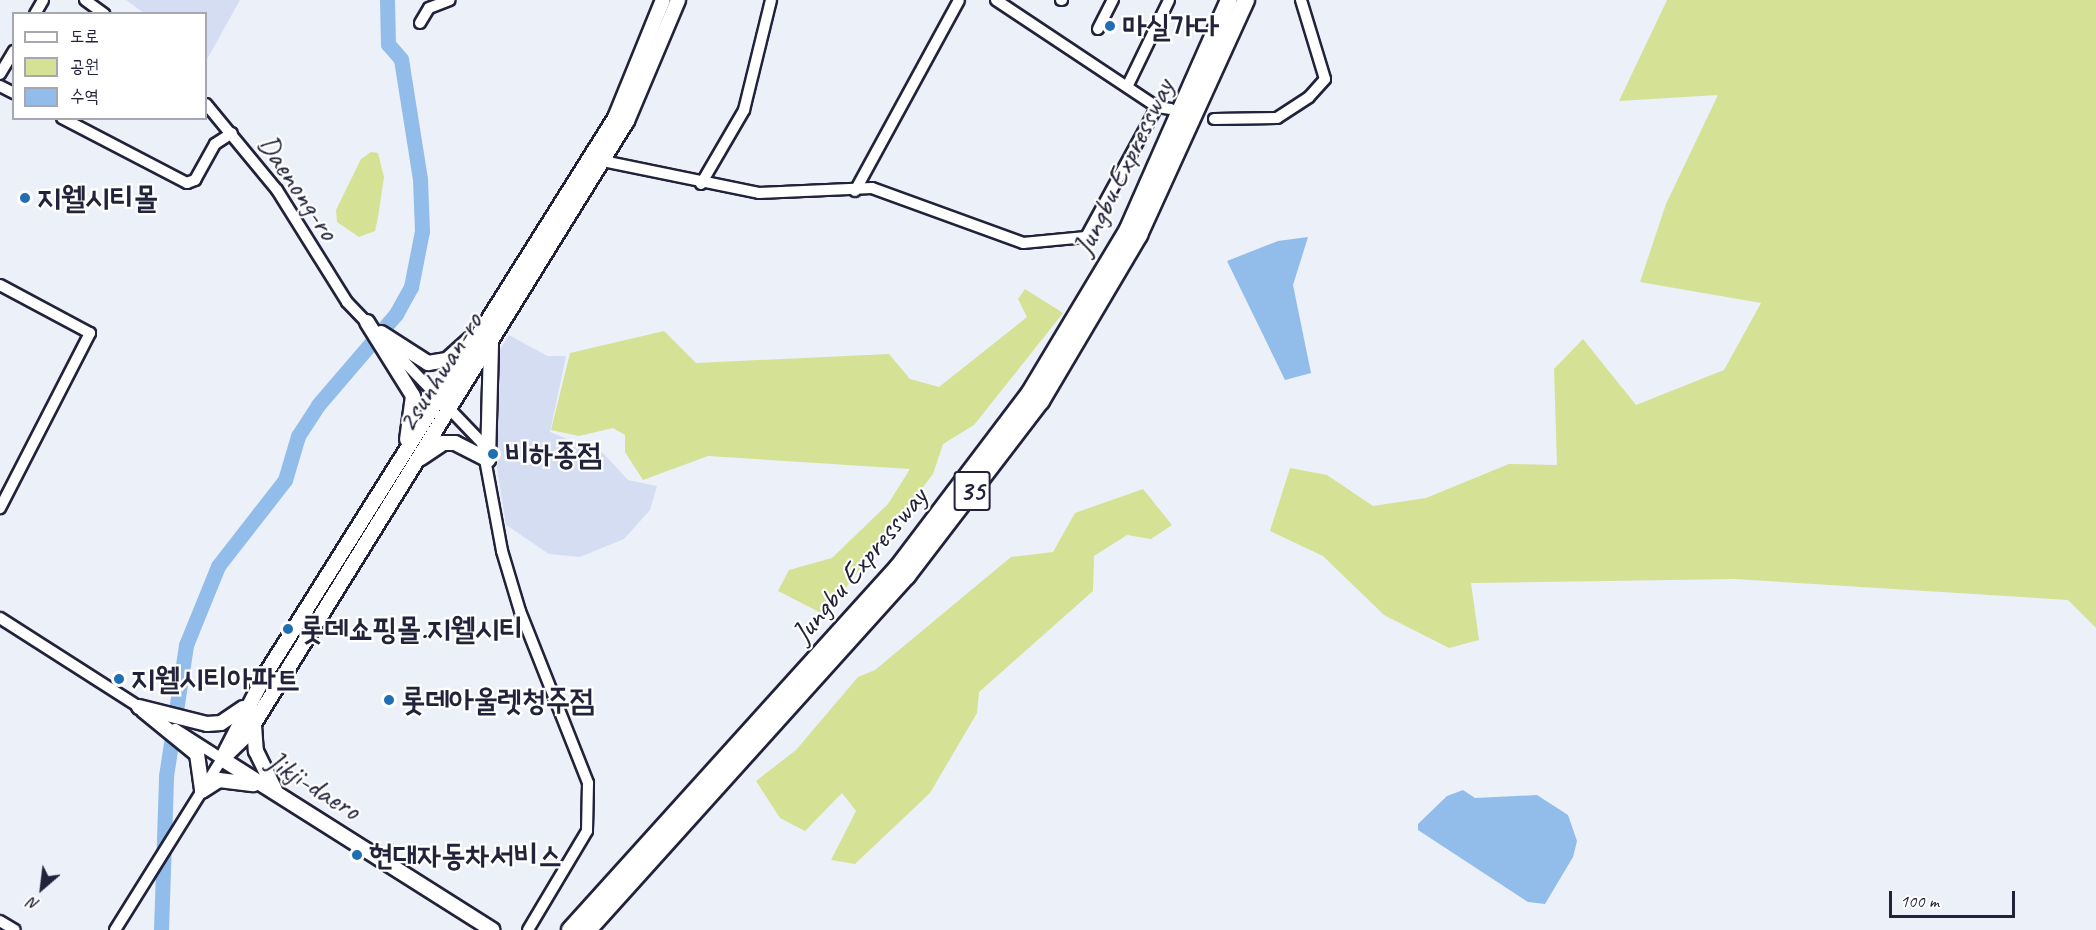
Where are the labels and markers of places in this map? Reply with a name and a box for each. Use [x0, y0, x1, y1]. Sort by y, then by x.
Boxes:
place label: 마실가다 [1122, 8, 1219, 44]
marker: 마실가다 [1103, 19, 1117, 33]
place label: 지웰시티몰 [37, 180, 158, 216]
marker: 지웰시티몰 [18, 191, 32, 205]
place label: 비하종점 [505, 436, 602, 472]
marker: 비하종점 [486, 447, 500, 461]
place label: 롯데쇼핑몰.지웰시티 [300, 611, 523, 647]
marker: 롯데쇼핑몰.지웰시티 [281, 622, 295, 636]
place label: 지웰시티아파트 [131, 661, 300, 697]
marker: 지웰시티아파트 [112, 672, 126, 686]
place label: 롯데아울렛청주점 [401, 682, 594, 718]
marker: 롯데아울렛청주점 [382, 693, 396, 707]
place label: 현대자동차서비스 [369, 837, 562, 873]
marker: 현대자동차서비스 [350, 848, 364, 862]

